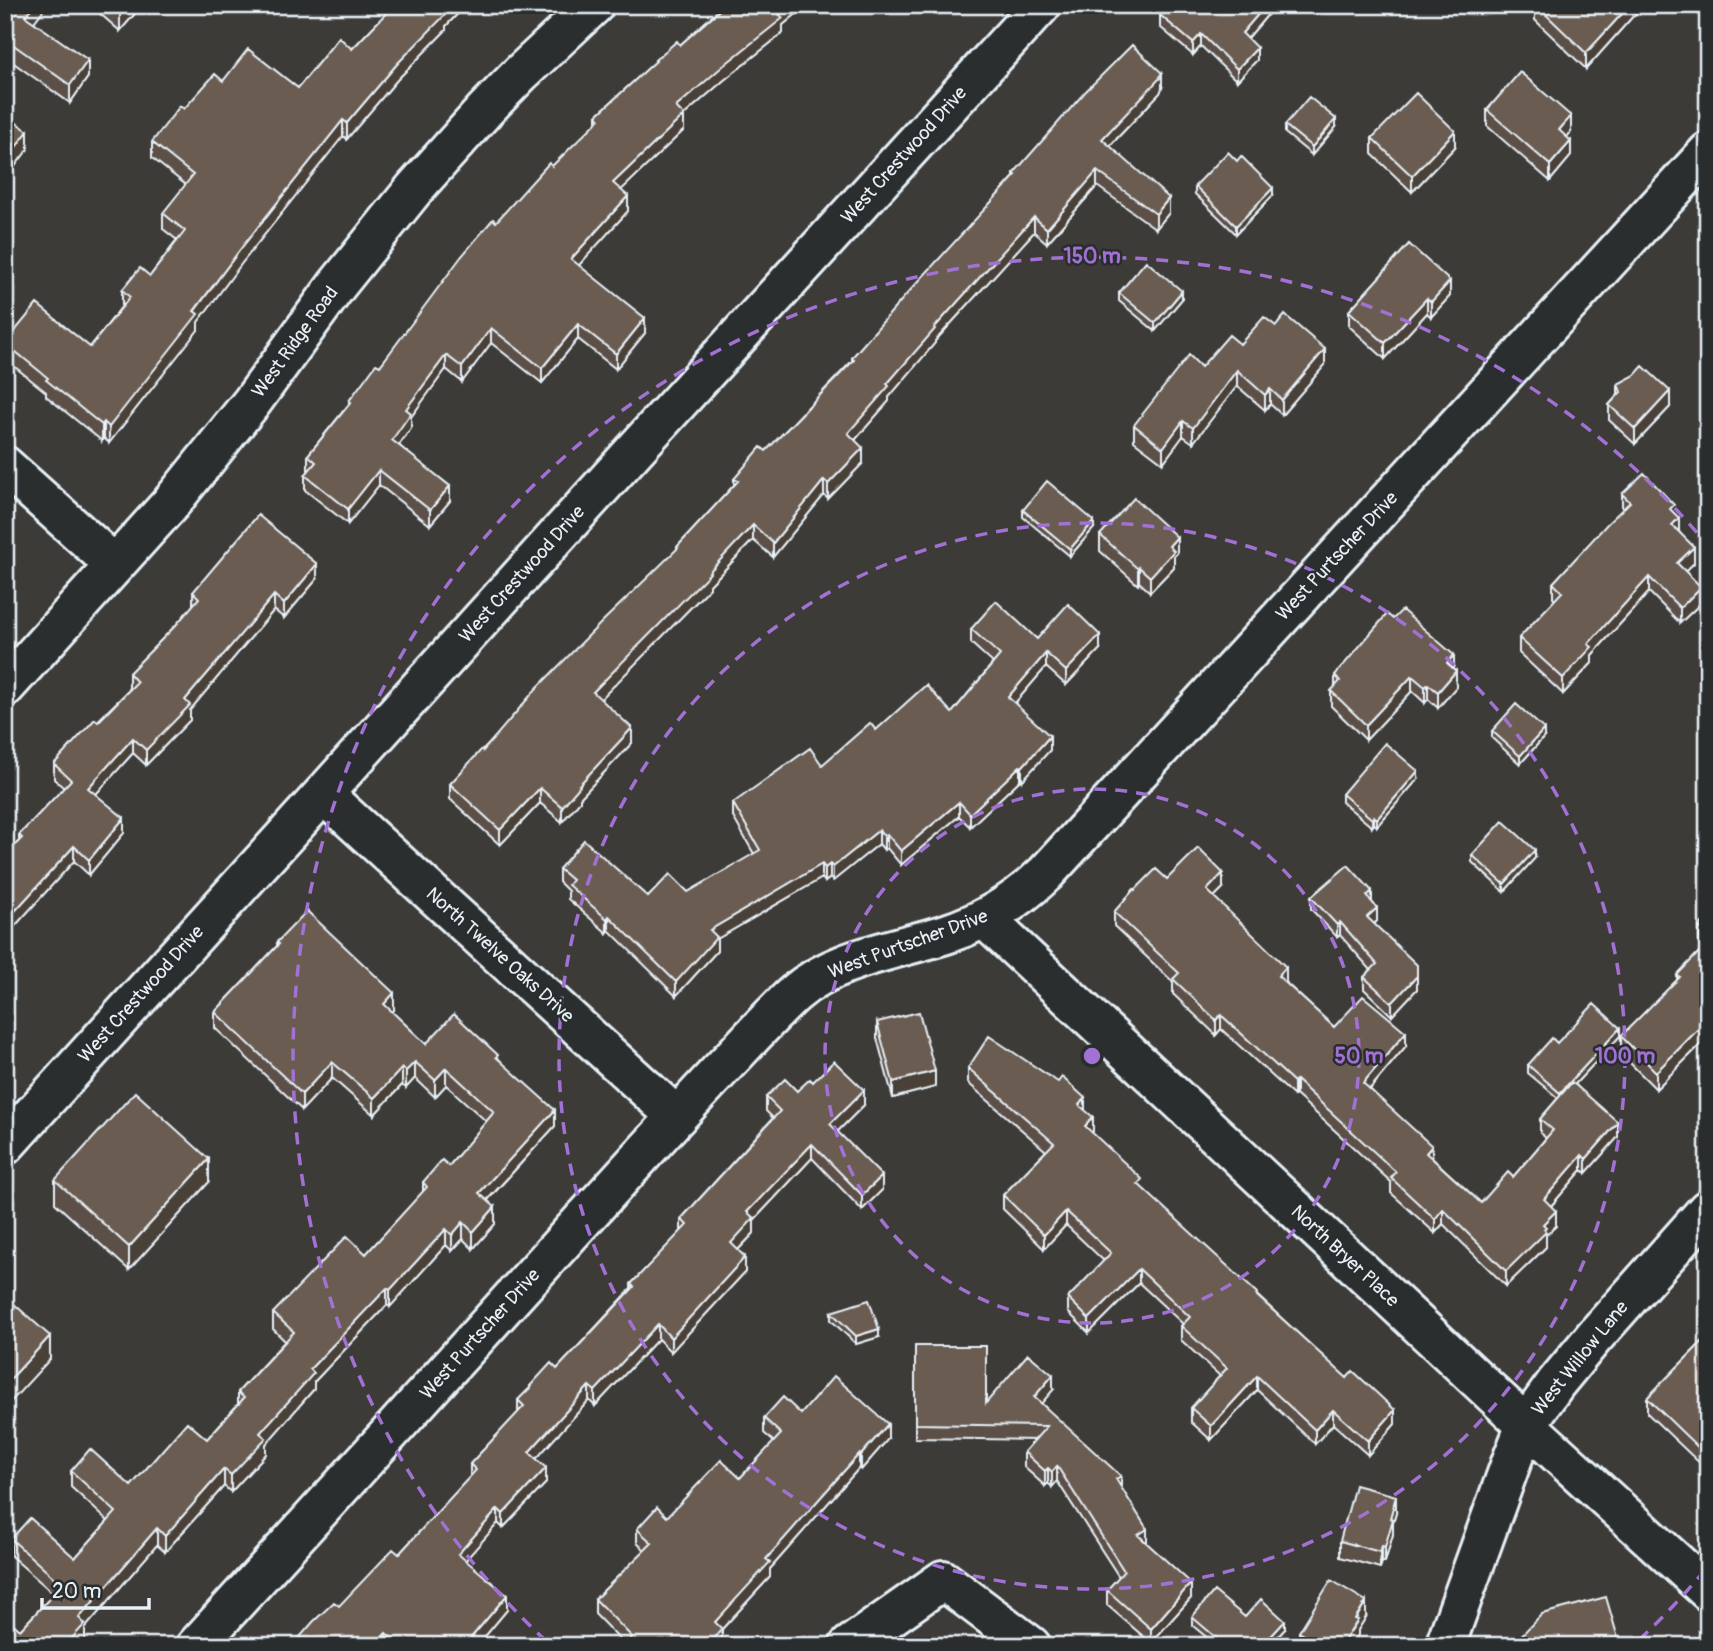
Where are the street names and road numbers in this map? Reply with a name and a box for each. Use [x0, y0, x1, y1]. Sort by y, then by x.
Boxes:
street label: West Crestwood Drive [836, 81, 972, 229]
street label: West Ridge Road [247, 282, 343, 402]
street label: West Purtscher Drive [1271, 486, 1404, 626]
street label: West Crestwood Drive [454, 500, 590, 648]
street label: North Twelve Oaks Drive [421, 882, 580, 1028]
street label: West Purtscher Drive [825, 904, 992, 984]
street label: West Crestwood Drive [73, 920, 209, 1068]
street label: North Bryer Place [1286, 1200, 1405, 1313]
street label: West Purtscher Drive [415, 1263, 546, 1405]
street label: West Willow Lane [1526, 1295, 1634, 1420]

